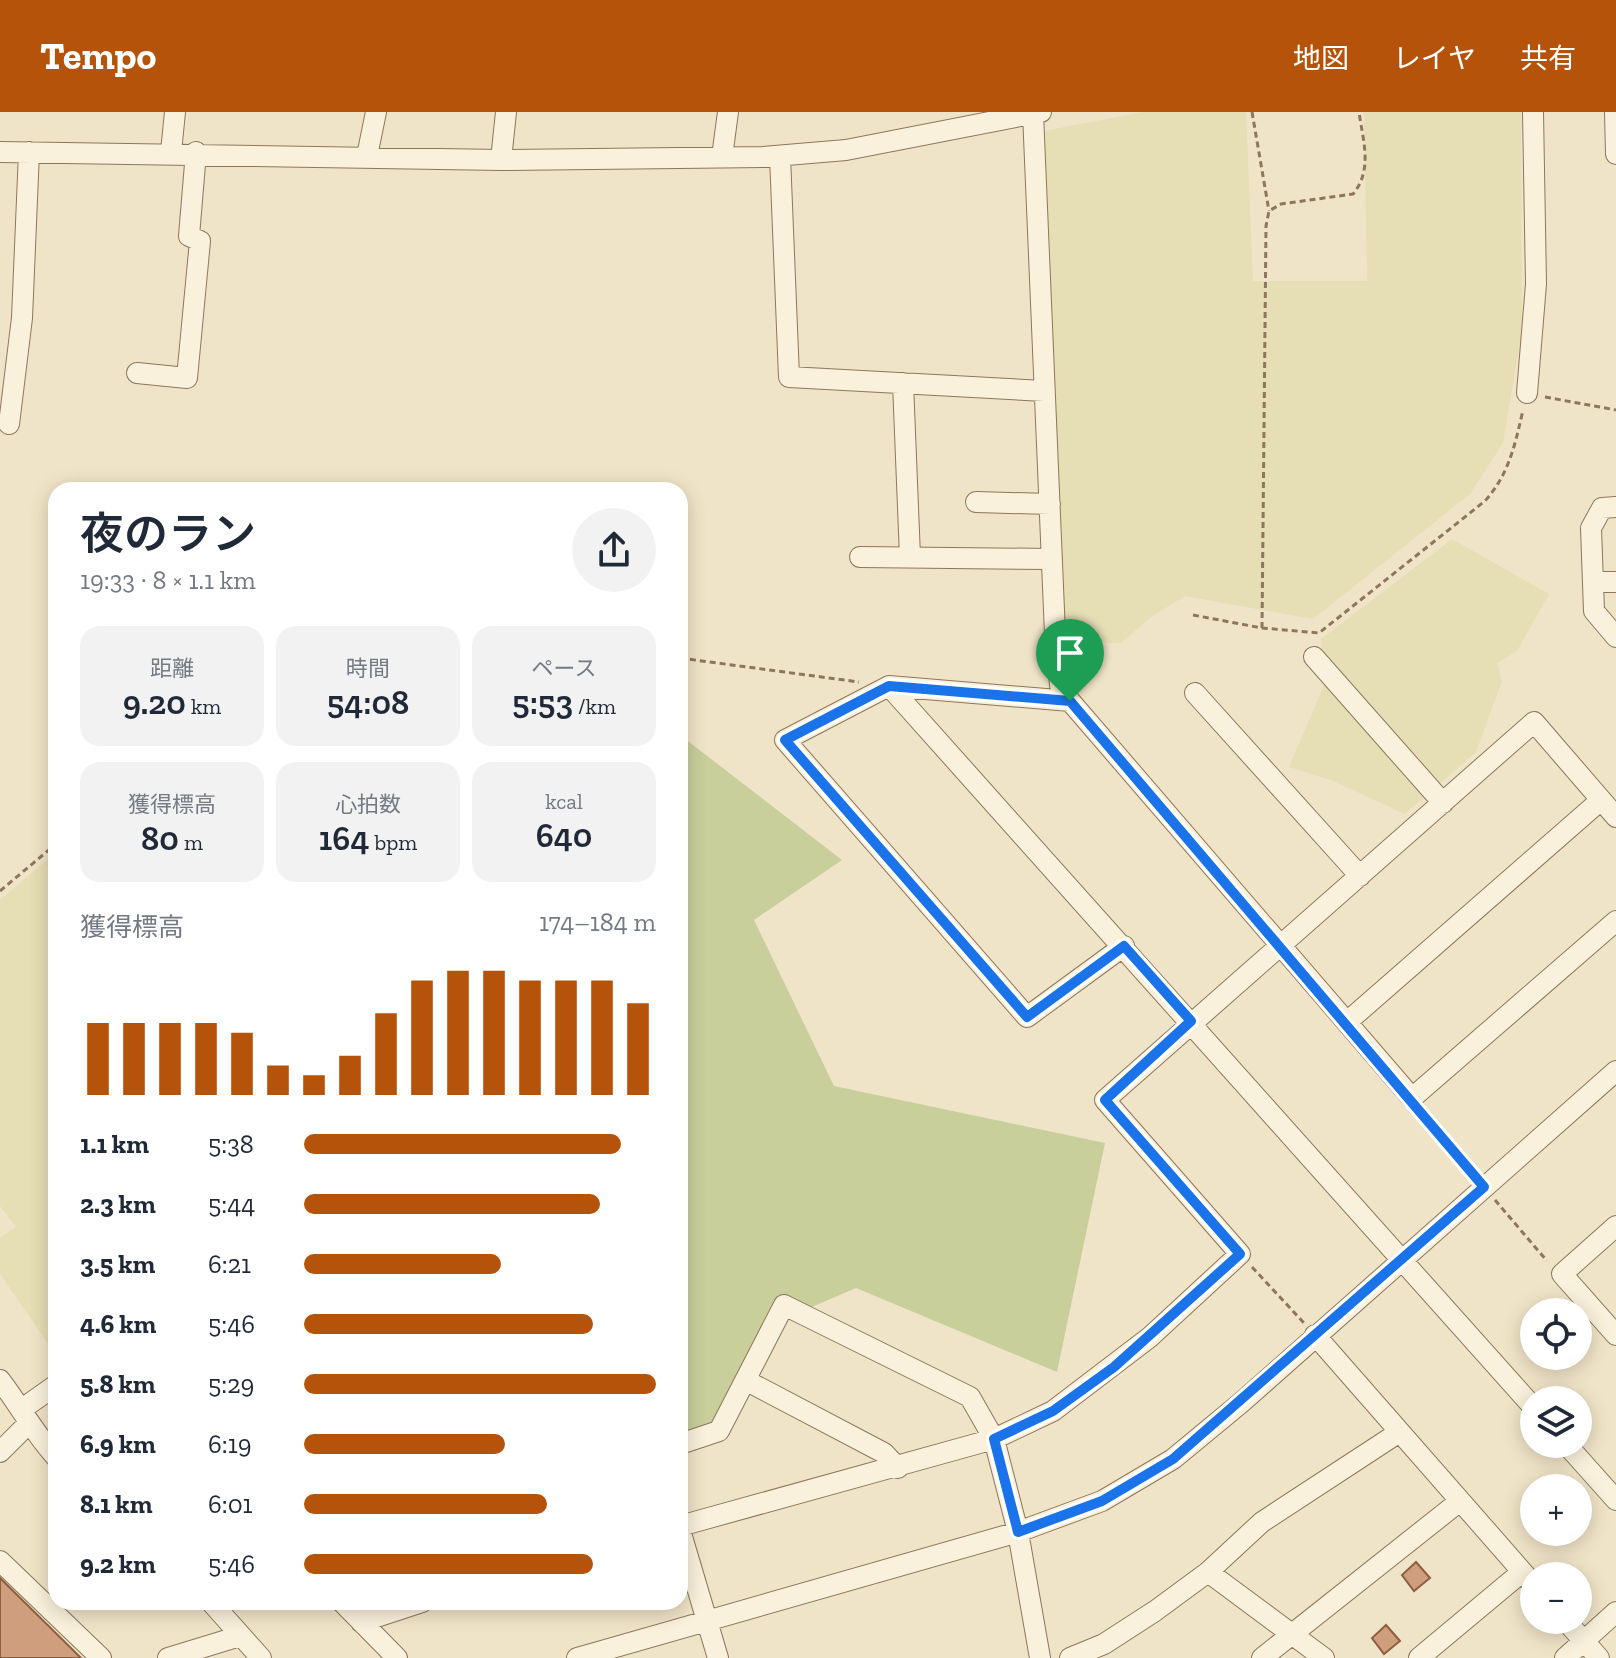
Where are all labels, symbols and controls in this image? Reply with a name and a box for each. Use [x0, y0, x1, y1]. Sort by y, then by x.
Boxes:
text: Tempo [40, 33, 156, 79]
text: 地図 [1293, 42, 1349, 75]
text: レイヤ [1393, 42, 1476, 75]
text: 共有 [1520, 42, 1576, 75]
text: 夜のラン [80, 507, 256, 560]
button: share [572, 508, 656, 592]
text: 19:33 · 8 × 1.1 km [80, 564, 256, 596]
pin [1036, 619, 1104, 701]
icon: arrive [1048, 631, 1092, 675]
text: 距離 [150, 655, 194, 682]
text: 時間 [346, 655, 390, 682]
text: ペース [532, 655, 596, 682]
text: 9.20 [123, 682, 186, 723]
text: 54:08 [327, 682, 409, 723]
text: 5:53 [512, 682, 573, 723]
text: km [186, 693, 221, 720]
text: /km [573, 693, 616, 720]
text: kcal [545, 788, 583, 815]
text: 獲得標高 [128, 791, 216, 818]
text: 心拍数 [335, 791, 401, 818]
text: 640 [536, 815, 592, 856]
text: 80 [141, 818, 179, 859]
text: 164 [319, 818, 369, 859]
text: m [179, 829, 203, 856]
text: bpm [369, 829, 417, 856]
text: 174–184 m [539, 906, 656, 938]
text: 獲得標高 [80, 911, 184, 943]
text: 1.1 km [80, 1128, 149, 1160]
text: 5:38 [208, 1128, 254, 1160]
text: 2.3 km [80, 1188, 156, 1220]
text: 5:44 [208, 1188, 255, 1220]
text: 3.5 km [80, 1248, 155, 1280]
text: 6:21 [208, 1248, 251, 1280]
map controls [1520, 1298, 1592, 1634]
button: locate [1520, 1298, 1592, 1370]
text: 4.6 km [80, 1308, 156, 1340]
text: 5:46 [208, 1308, 255, 1340]
text: 5.8 km [80, 1368, 156, 1400]
text: 5:29 [208, 1368, 254, 1400]
button: layers [1520, 1386, 1592, 1458]
text: 6.9 km [80, 1428, 156, 1460]
text: 6:19 [208, 1428, 251, 1460]
button: + [1520, 1474, 1592, 1546]
text: 8.1 km [80, 1488, 152, 1520]
text: 6:01 [208, 1488, 253, 1520]
text: 9.2 km [80, 1548, 156, 1580]
text: 5:46 [208, 1548, 255, 1580]
button: − [1520, 1562, 1592, 1634]

